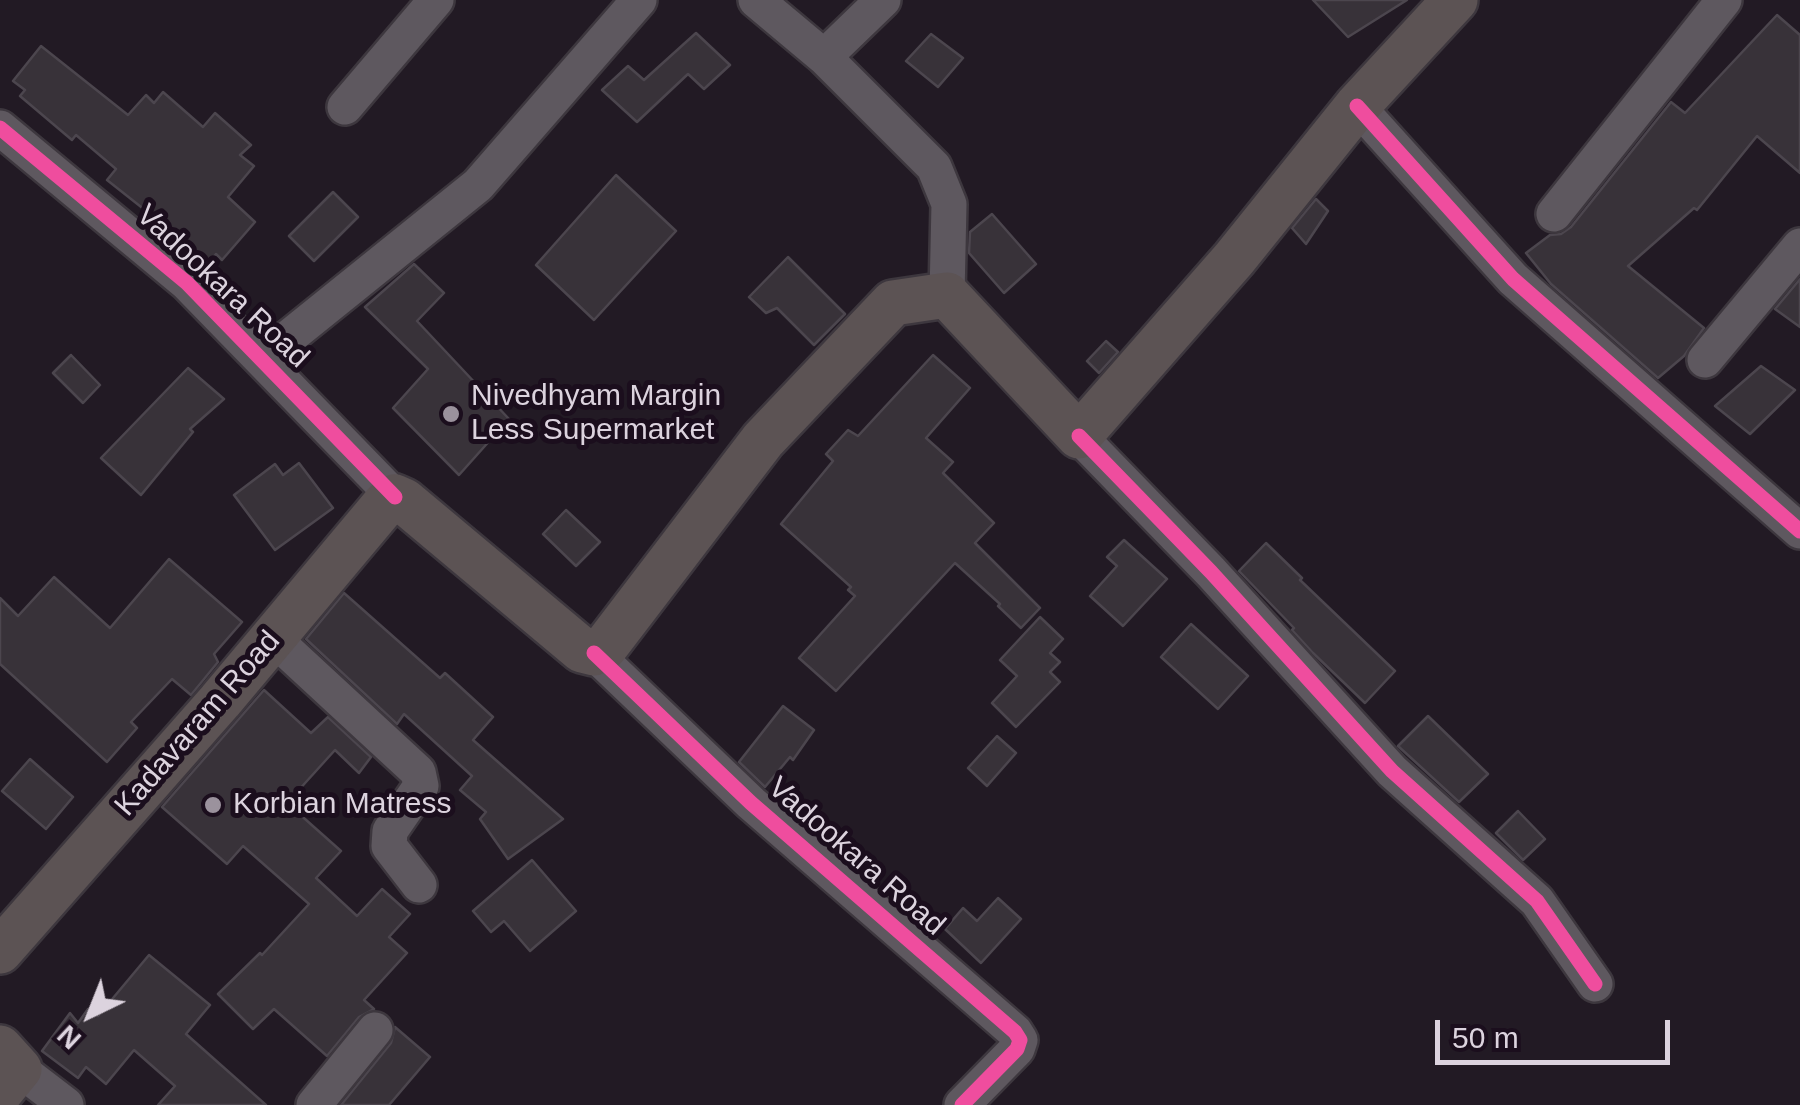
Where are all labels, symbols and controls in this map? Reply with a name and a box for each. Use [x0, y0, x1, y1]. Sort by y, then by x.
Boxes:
street label: Vadookara Road [128, 198, 316, 376]
place label: Nivedhyam Margin Less Supermarket [471, 379, 721, 450]
marker: Nivedhyam Margin Less Supermarket [440, 403, 462, 425]
street label: Kadavaram Road [108, 624, 288, 824]
street label: Vadookara Road [760, 770, 952, 944]
place label: Korbian Matress [233, 787, 451, 823]
marker: Korbian Matress [202, 794, 224, 816]
north arrow [40, 965, 140, 1065]
scale bar [1440, 1000, 1675, 1062]
text: N [51, 1019, 87, 1056]
text: 50 m [1452, 1021, 1519, 1054]

